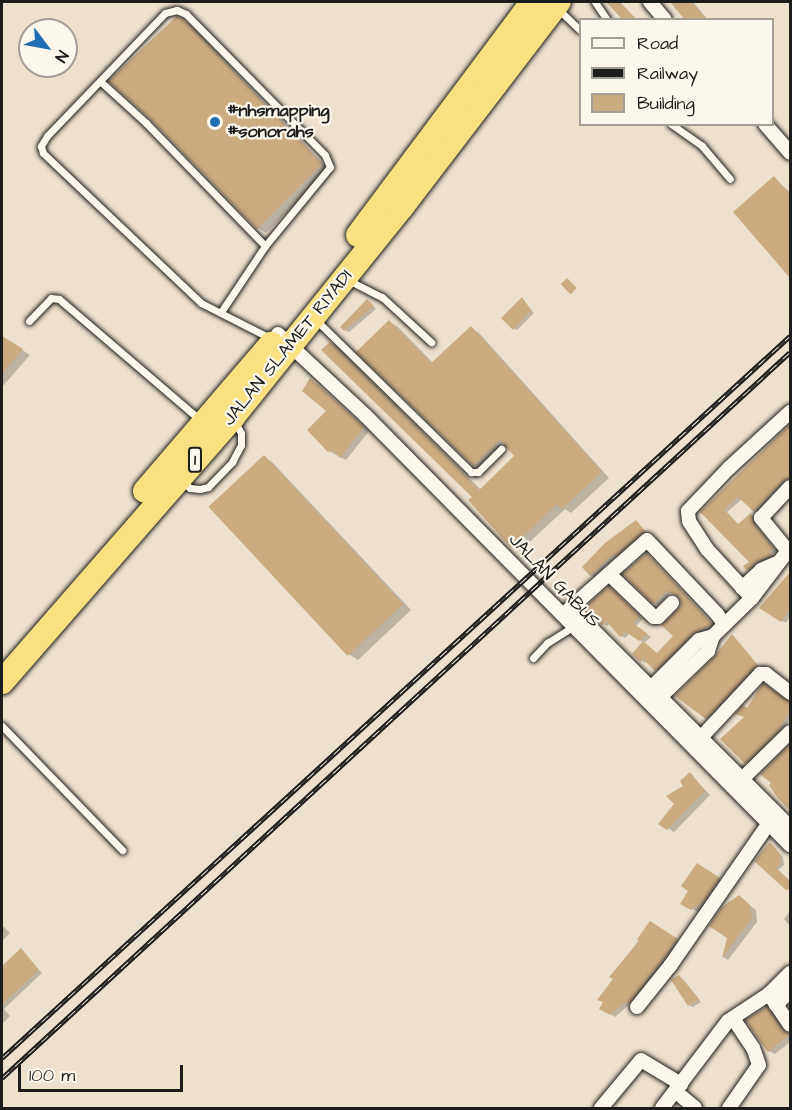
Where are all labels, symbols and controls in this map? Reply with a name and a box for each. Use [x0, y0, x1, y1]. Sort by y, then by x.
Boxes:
north arrow [18, 18, 78, 78]
legend [579, 18, 774, 126]
text: Road [637, 31, 678, 56]
text: N [50, 46, 74, 67]
text: Railway [637, 61, 698, 86]
text: Building [637, 91, 695, 116]
place label: #nhsmapping #sonorahs [227, 101, 330, 144]
marker: #nhsmapping #sonorahs [208, 115, 222, 129]
street label: JALAN SLAMET RIYADI [219, 266, 357, 430]
road number: 1 [188, 447, 202, 473]
street label: JALAN GABUS [504, 530, 604, 632]
scale bar [21, 1053, 186, 1091]
text: 100 m [29, 1063, 75, 1088]

